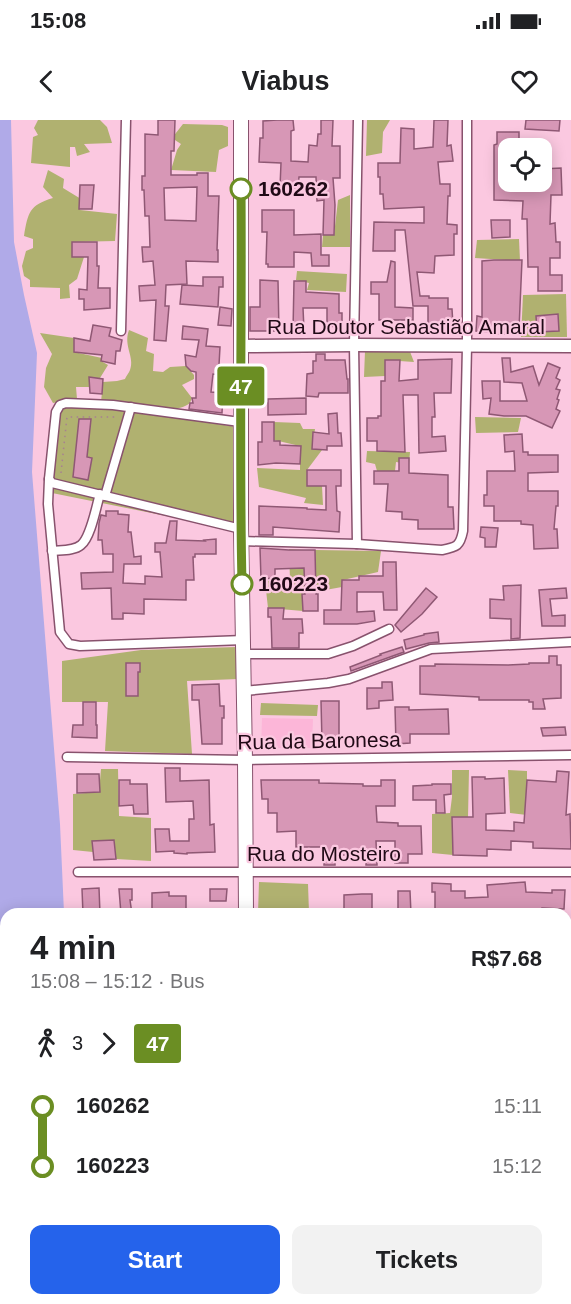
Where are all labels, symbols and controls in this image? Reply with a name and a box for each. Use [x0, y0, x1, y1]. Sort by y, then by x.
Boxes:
text: 15:08 [30, 8, 86, 33]
icon: back [30, 65, 63, 98]
icon: heart [508, 65, 541, 98]
text: Viabus [241, 66, 330, 96]
map controls [498, 138, 552, 192]
button: locate [498, 138, 552, 192]
place label: 160262 [258, 177, 328, 200]
marker: 160262 [230, 178, 252, 200]
street label: Rua Doutor Sebastião Amaral [267, 315, 545, 338]
line badge: 47 [214, 366, 268, 406]
text: 47 [229, 375, 253, 398]
place label: 160223 [258, 572, 328, 595]
marker: 160223 [231, 573, 253, 595]
street label: Rua da Baronesa [237, 728, 401, 753]
street label: Rua do Mosteiro [247, 842, 401, 865]
text: 4 min [30, 929, 116, 966]
text: R$7.68 [471, 946, 542, 971]
text: 15:08 – 15:12 · Bus [30, 970, 205, 992]
icon: walk [30, 1027, 63, 1060]
icon: forward [92, 1027, 125, 1060]
text: 3 [72, 1032, 83, 1054]
text: 47 [146, 1032, 169, 1055]
text: 160262 [76, 1093, 149, 1118]
text: 15:11 [493, 1095, 542, 1117]
text: 160223 [76, 1153, 149, 1178]
text: 15:12 [492, 1155, 542, 1177]
button: Start [30, 1225, 280, 1294]
button: Tickets [292, 1225, 542, 1294]

